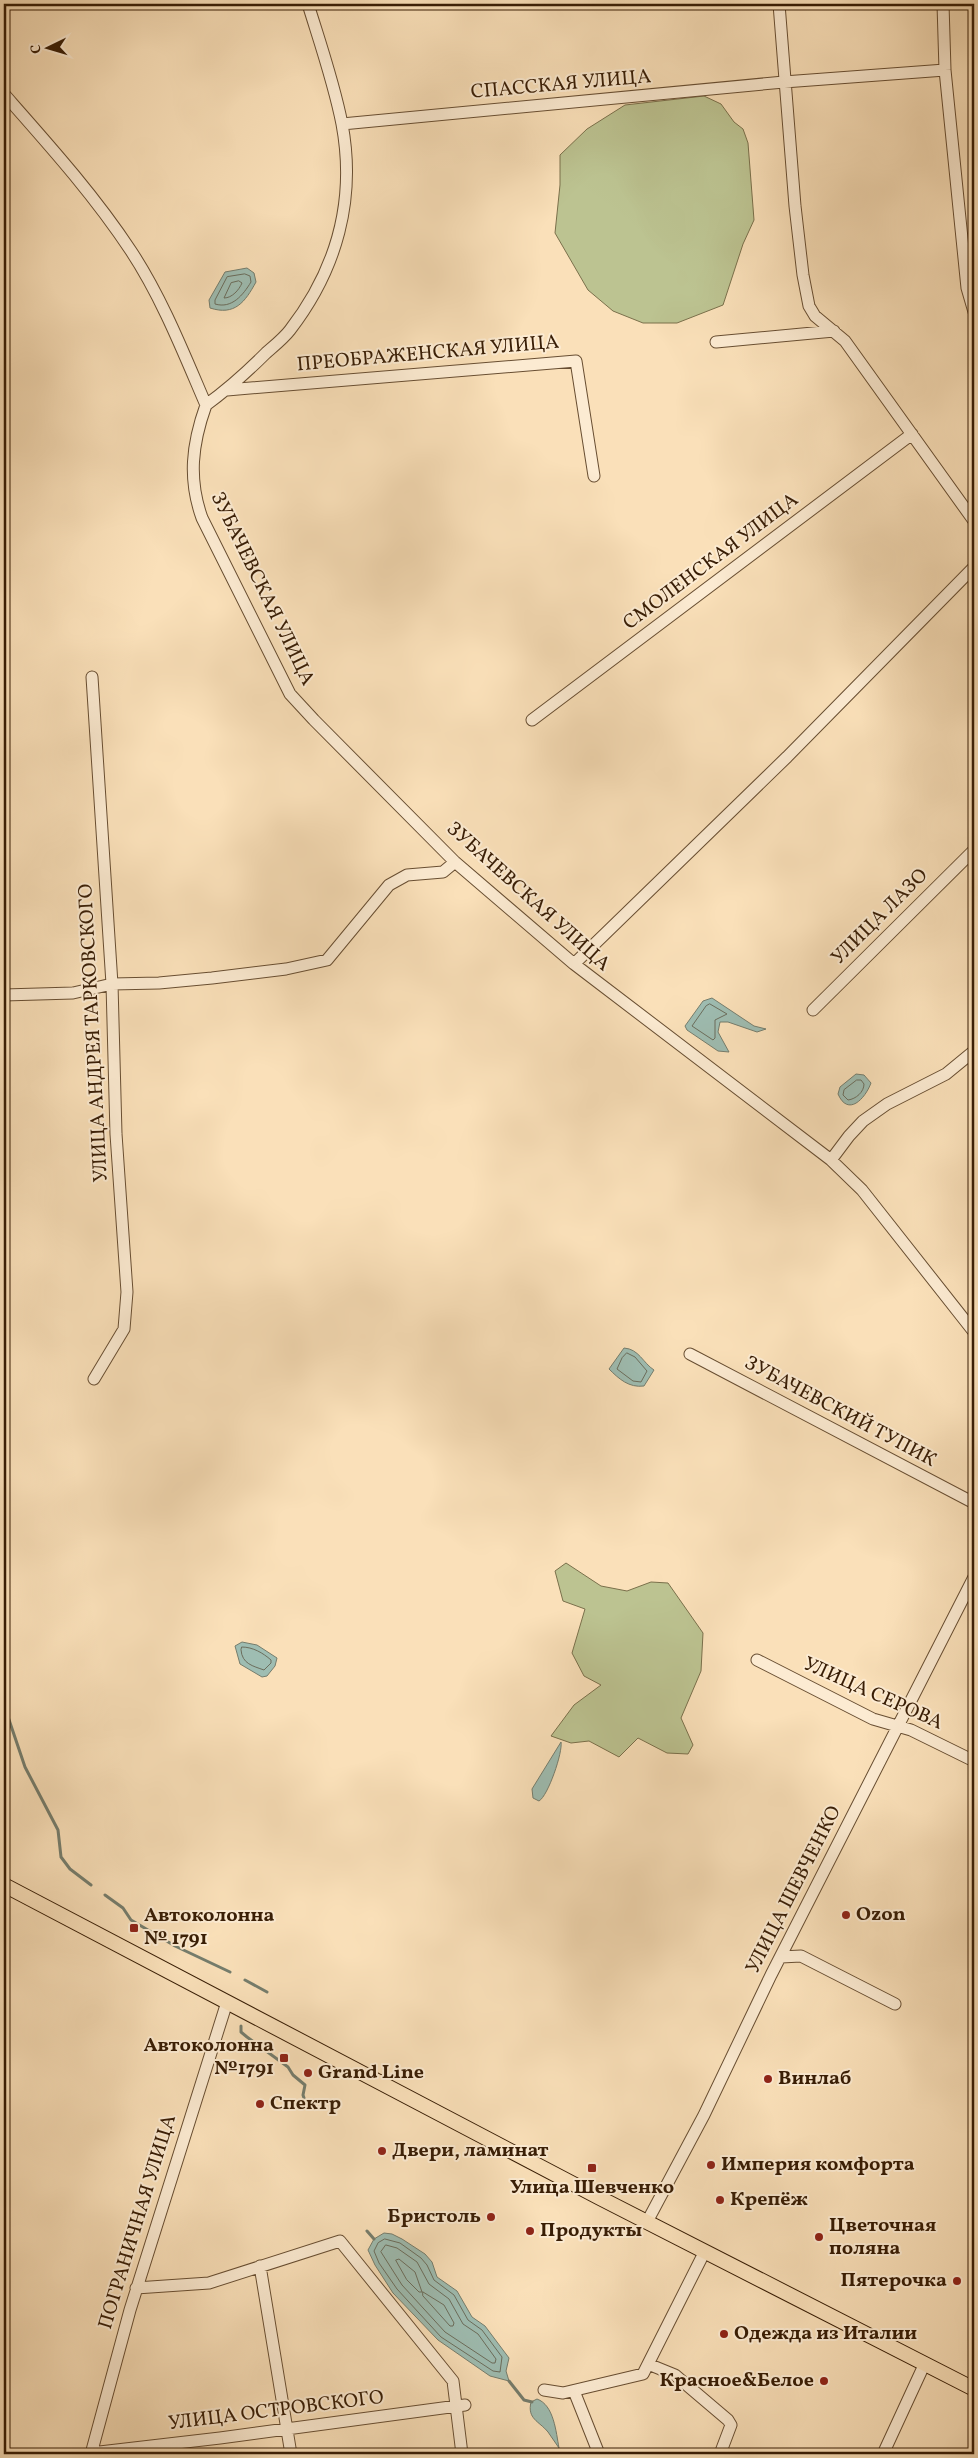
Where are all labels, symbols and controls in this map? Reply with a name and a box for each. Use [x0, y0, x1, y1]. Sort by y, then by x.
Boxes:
north arrow [22, 22, 72, 72]
text: С [27, 44, 46, 54]
street label: СПАССКАЯ УЛИЦА [470, 63, 652, 107]
street label: ПРЕОБРАЖЕНСКАЯ УЛИЦА [296, 329, 560, 379]
street label: ЗУБАЧЕВСКАЯ УЛИЦА [203, 487, 321, 691]
street label: СМОЛЕНСКАЯ УЛИЦА [617, 487, 805, 637]
street label: ЗУБАЧЕВСКАЯ УЛИЦА [440, 816, 616, 978]
street label: УЛИЦА ЛАЗО [825, 862, 935, 972]
street label: УЛИЦА АНДРЕЯ ТАРКОВСКОГО [72, 883, 116, 1183]
street label: ЗУБАЧЕВСКИЙ ТУПИК [739, 1349, 941, 1475]
street label: УЛИЦА СЕРОВА [799, 1651, 947, 1737]
street label: УЛИЦА ШЕВЧЕНКО [739, 1801, 849, 1979]
place label: Ozon [856, 1901, 906, 1929]
place label: Автоколонна № 1791 [144, 1902, 275, 1953]
marker: Ozon [840, 1909, 852, 1921]
marker: Автоколонна № 1791 [128, 1922, 140, 1934]
place label: Автоколонна №1791 [144, 2032, 274, 2083]
marker: Автоколонна №1791 [278, 2052, 290, 2064]
place label: Grand Line [318, 2059, 424, 2087]
place label: Винлаб [778, 2065, 851, 2093]
marker: Grand Line [302, 2067, 314, 2079]
marker: Винлаб [762, 2073, 774, 2085]
place label: Спектр [270, 2090, 341, 2118]
marker: Спектр [254, 2098, 266, 2110]
street label: ПОГРАНИЧНАЯ УЛИЦА [92, 2111, 184, 2333]
place label: Двери, ламинат [392, 2137, 549, 2165]
marker: Двери, ламинат [376, 2145, 388, 2157]
place label: Империя комфорта [721, 2151, 915, 2179]
marker: Империя комфорта [705, 2159, 717, 2171]
marker: Улица Шевченко [586, 2162, 598, 2174]
place label: Улица Шевченко [510, 2174, 674, 2202]
place label: Крепёж [730, 2186, 808, 2214]
marker: Крепёж [714, 2194, 726, 2206]
place label: Бристоль [387, 2203, 481, 2231]
marker: Бристоль [485, 2211, 497, 2223]
place label: Цветочная поляна [829, 2212, 936, 2263]
place label: Продукты [540, 2217, 643, 2245]
marker: Продукты [524, 2225, 536, 2237]
marker: Цветочная поляна [813, 2231, 825, 2243]
place label: Пятерочка [841, 2267, 947, 2295]
marker: Пятерочка [951, 2275, 963, 2287]
place label: Одежда из Италии [734, 2320, 917, 2348]
marker: Одежда из Италии [718, 2328, 730, 2340]
place label: Красное&Белое [660, 2367, 814, 2395]
marker: Красное&Белое [818, 2375, 830, 2387]
street label: УЛИЦА ОСТРОВСКОГО [167, 2384, 385, 2438]

